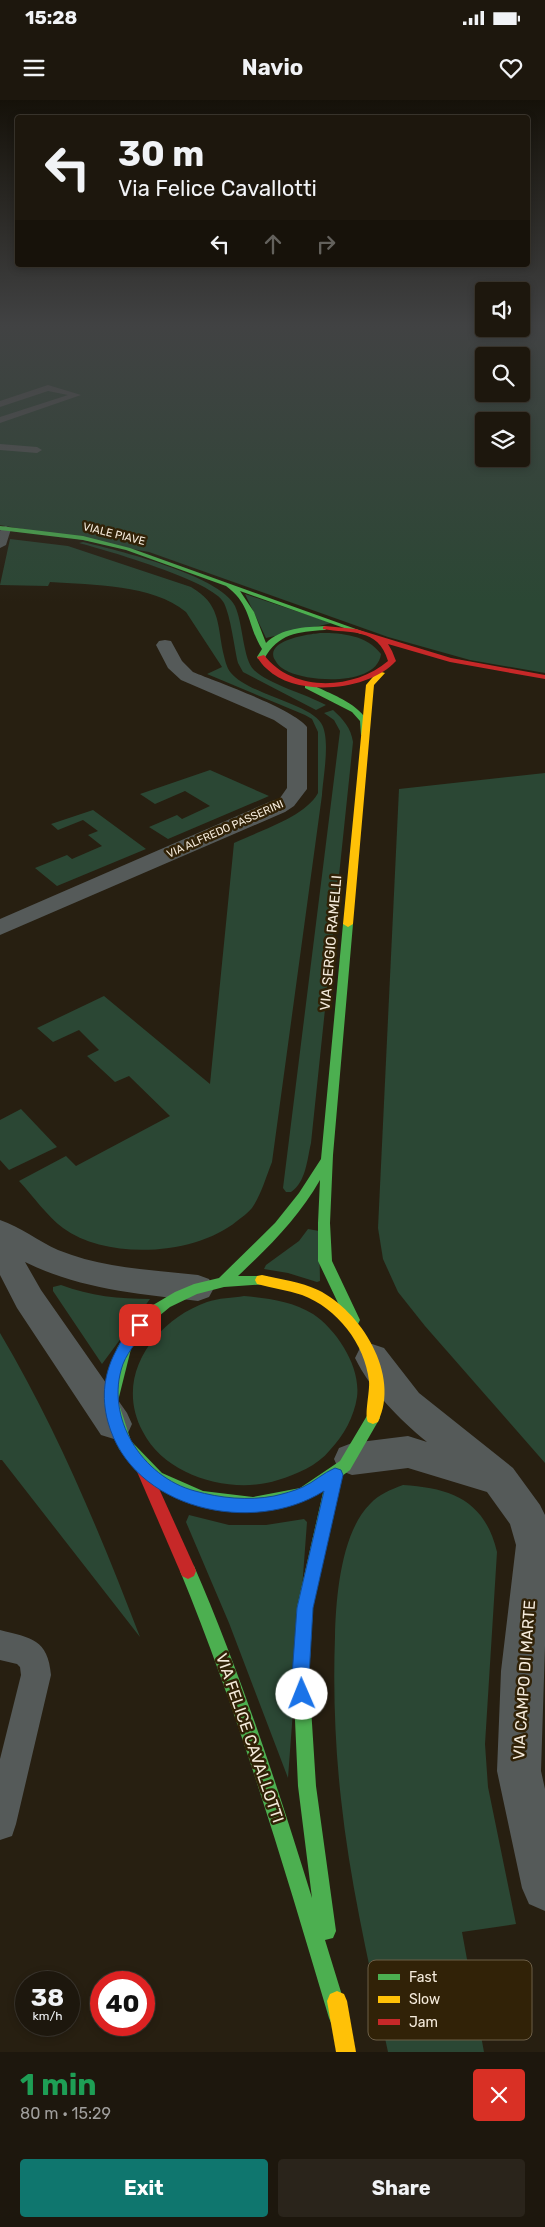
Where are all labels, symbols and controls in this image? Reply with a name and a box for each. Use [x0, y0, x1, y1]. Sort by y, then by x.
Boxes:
text: 15:28 [25, 6, 77, 29]
icon: menu [20, 54, 48, 82]
text: Navio [242, 54, 303, 81]
icon: heart [497, 54, 525, 82]
text: 30 m [118, 133, 204, 175]
icon: left [35, 135, 100, 200]
text: Via Felice Cavallotti [118, 175, 317, 202]
icon: left [206, 230, 234, 258]
icon: ahead [259, 230, 287, 258]
icon: right [312, 230, 340, 258]
map controls [475, 282, 530, 467]
button: sound [475, 282, 530, 337]
button: search [475, 347, 530, 402]
button: layers [475, 412, 530, 467]
street label: VIALE PIAVE [81, 520, 147, 548]
street label: VIA ALFREDO PASSERINI [165, 797, 285, 861]
street label: VIA SERGIO RAMELLI [317, 875, 345, 1011]
pin [119, 1304, 161, 1346]
icon: arrive [126, 1311, 154, 1339]
street label: VIA CAMPO DI MARTE [509, 1599, 539, 1761]
street label: VIA FELICE CAVALLOTTI [212, 1651, 288, 1825]
position arrow [275, 1667, 327, 1719]
legend [368, 1960, 532, 2040]
text: Fast [409, 1969, 438, 1986]
speed limit sign: 40 [90, 1971, 155, 2036]
text: 38 [31, 1983, 64, 2012]
text: Slow [409, 1991, 440, 2008]
text: km/h [33, 2009, 62, 2023]
text: Jam [409, 2014, 438, 2031]
text: 1 min [20, 2067, 97, 2103]
button: close [473, 2069, 525, 2121]
text: 80 m · 15:29 [20, 2104, 111, 2123]
button: Exit [20, 2159, 268, 2217]
button: Share [278, 2159, 525, 2217]

